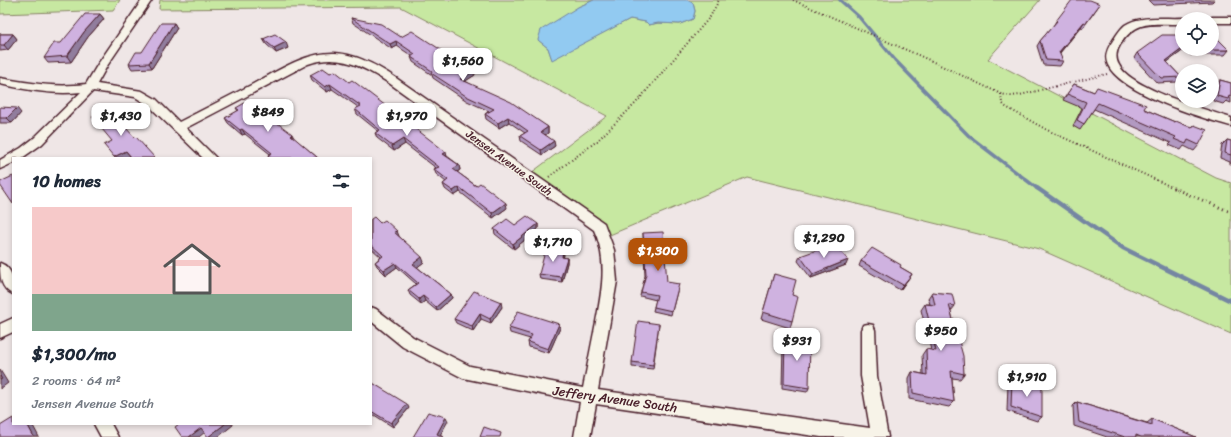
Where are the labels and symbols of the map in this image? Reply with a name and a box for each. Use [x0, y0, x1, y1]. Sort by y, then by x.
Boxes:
pin: $1,560 [430, 48, 496, 82]
pin: $849 [244, 99, 292, 133]
pin: $1,430 [88, 103, 154, 137]
pin: $1,970 [374, 103, 440, 137]
street label: Jensen Avenue South [461, 124, 556, 201]
pin: $1,290 [791, 225, 857, 259]
pin: $1,710 [520, 229, 586, 263]
pin: $1,300 [625, 238, 691, 272]
pin: $950 [917, 318, 965, 352]
pin: $931 [773, 328, 821, 362]
pin: $1,910 [994, 364, 1060, 398]
street label: Jeffery Avenue South [550, 379, 679, 419]

